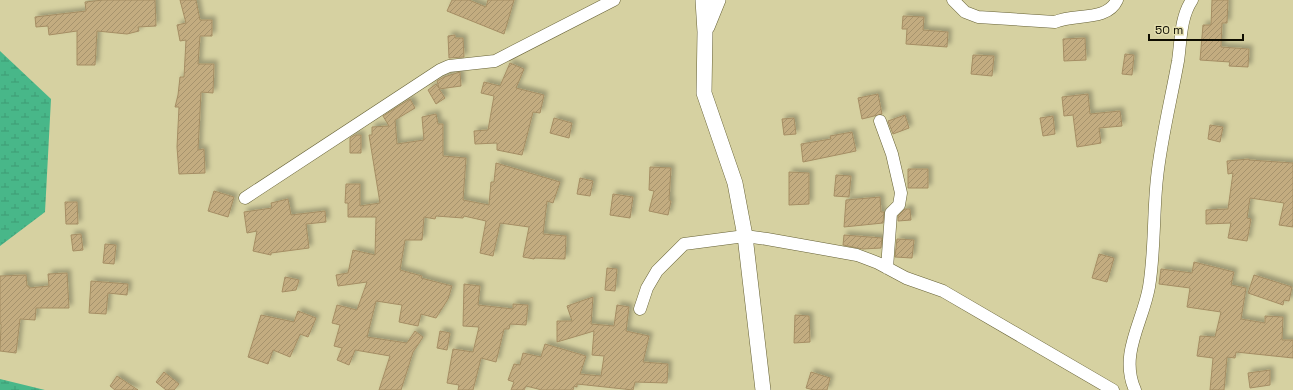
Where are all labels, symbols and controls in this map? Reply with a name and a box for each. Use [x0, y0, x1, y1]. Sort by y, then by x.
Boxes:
scale bar [1149, 16, 1243, 42]
text: 50 m [1155, 22, 1183, 38]

